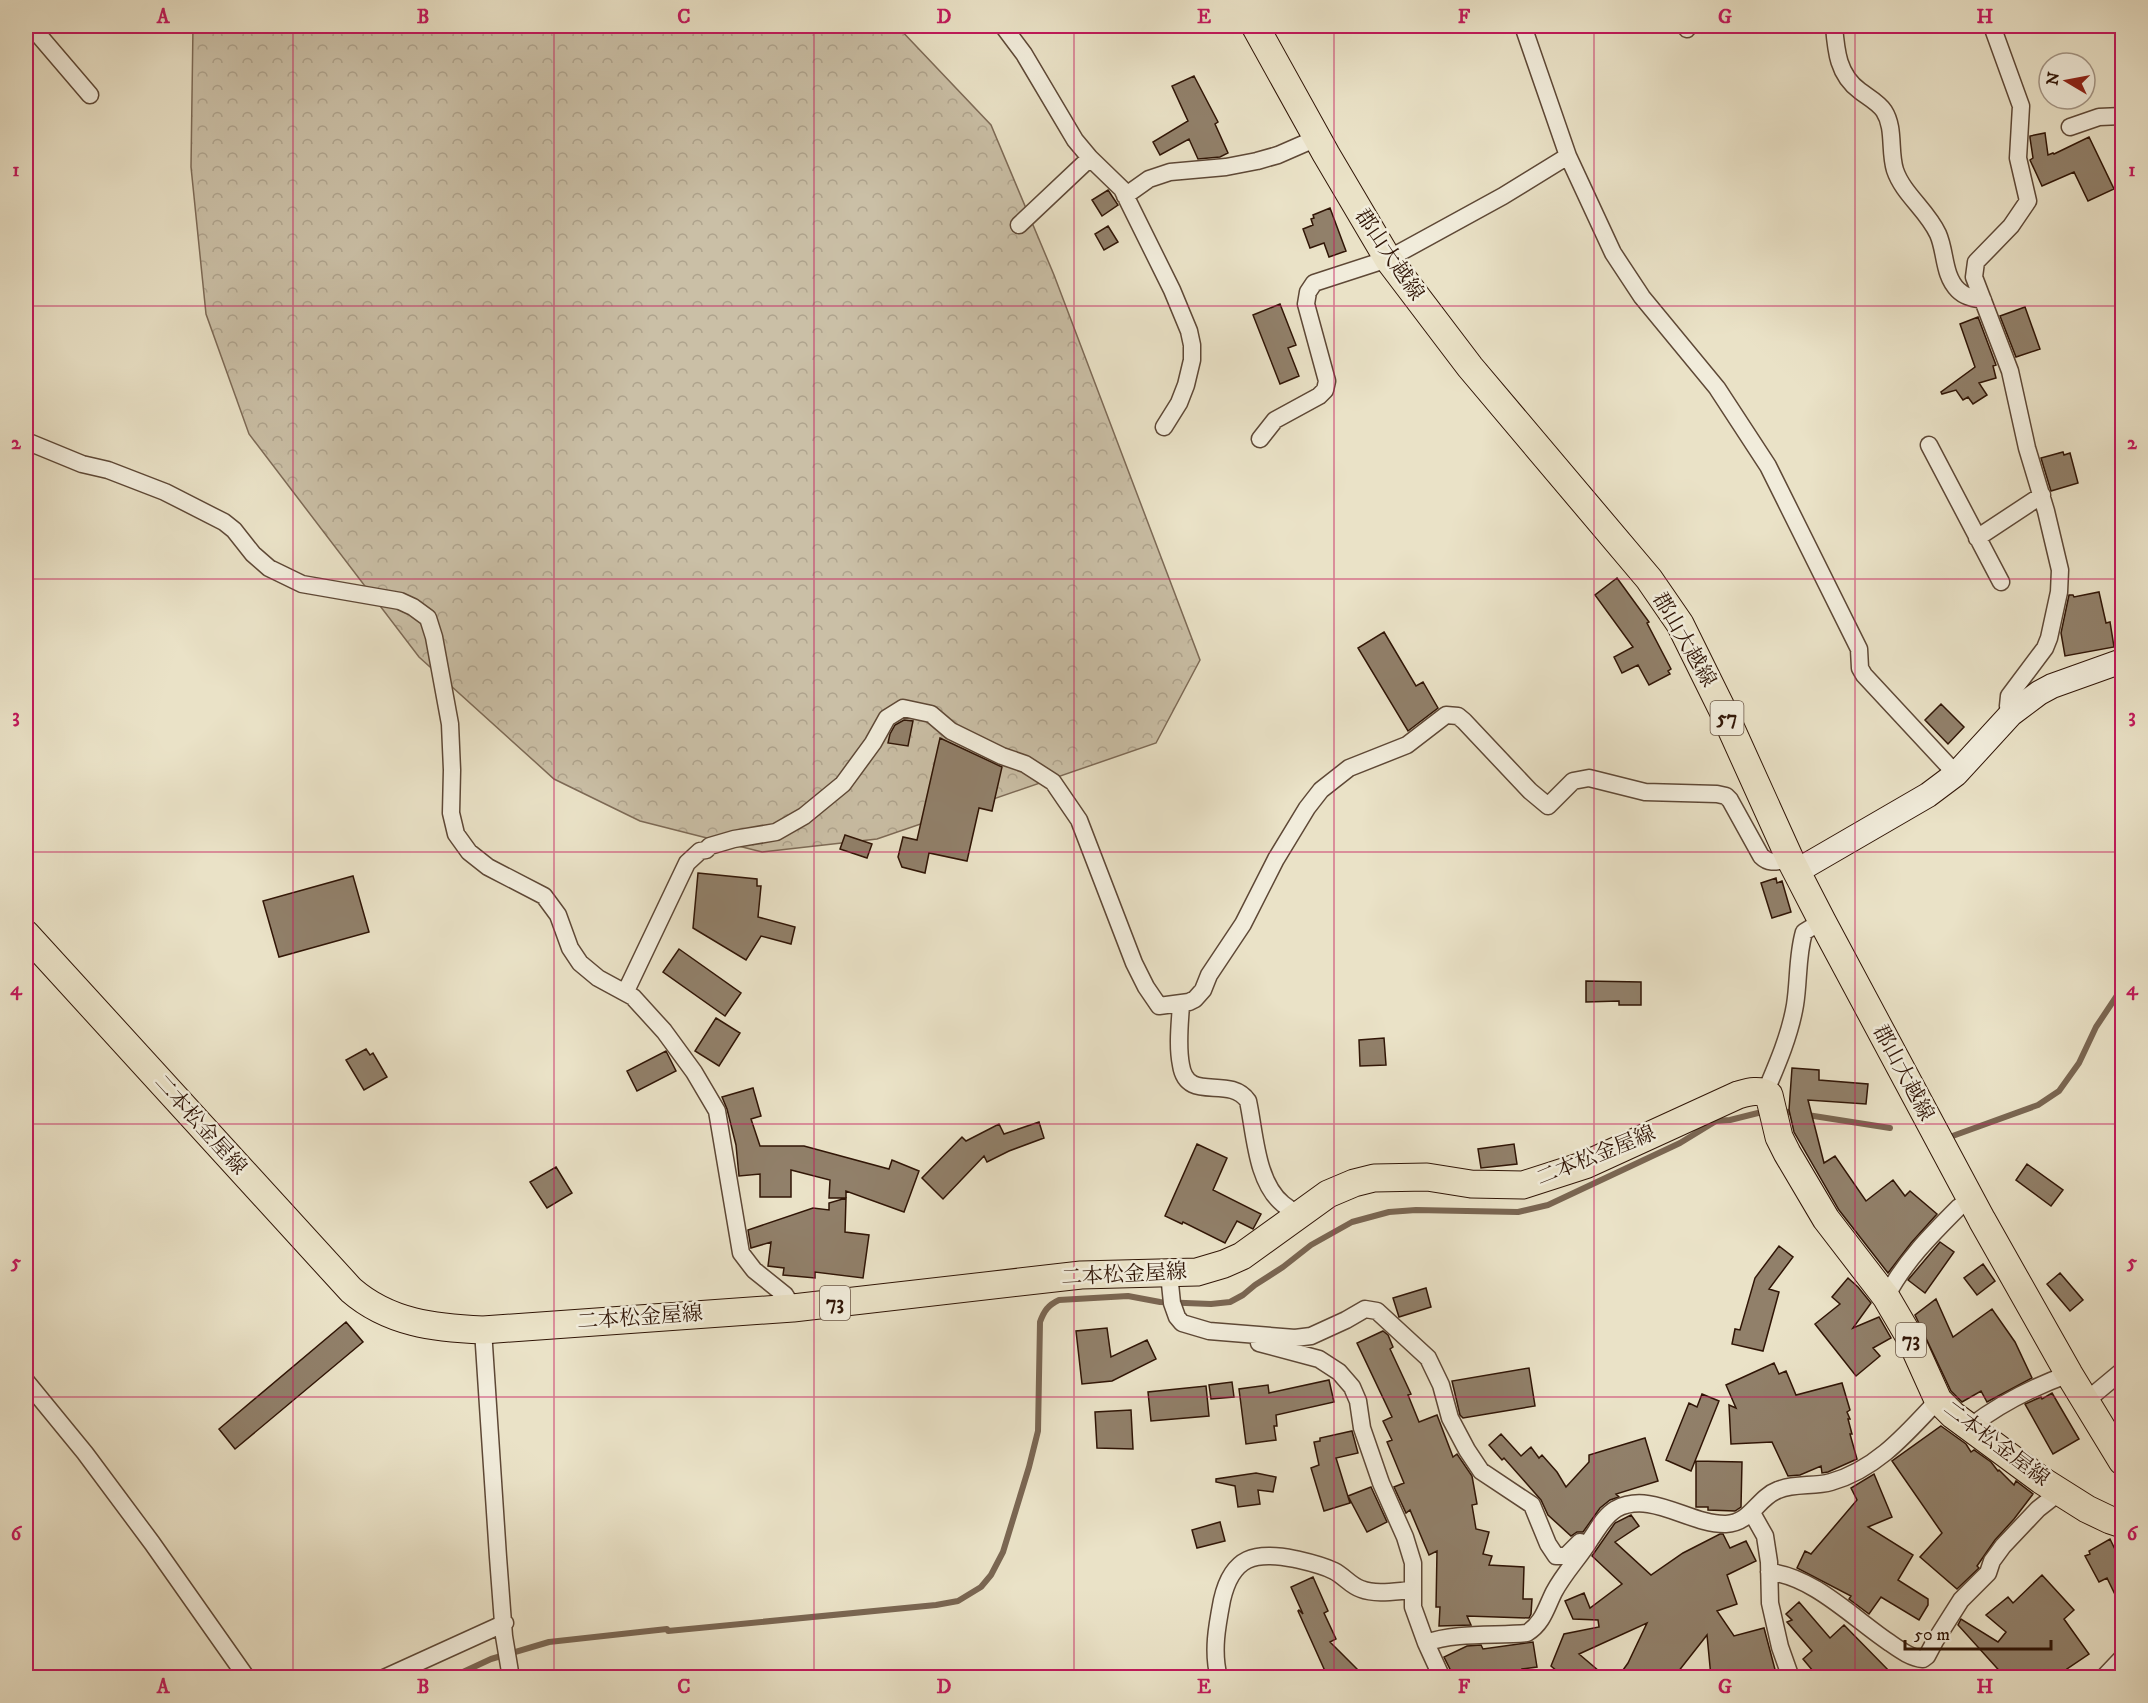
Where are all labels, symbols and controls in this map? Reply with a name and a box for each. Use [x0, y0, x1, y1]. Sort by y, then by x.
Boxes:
text: A [156, 5, 171, 30]
text: B [417, 5, 429, 30]
text: C [677, 5, 691, 30]
text: D [937, 5, 952, 30]
text: E [1197, 5, 1211, 30]
text: F [1458, 5, 1471, 30]
text: G [1718, 5, 1732, 30]
text: H [1977, 5, 1994, 30]
north arrow [2037, 51, 2097, 111]
text: N [2042, 70, 2064, 87]
text: 1 [12, 158, 20, 183]
text: 1 [2128, 158, 2136, 183]
street label: 郡山大越線 [1349, 204, 1429, 306]
text: 2 [11, 431, 22, 456]
text: 2 [2127, 431, 2138, 456]
street label: 郡山大越線 [1646, 588, 1722, 692]
road number: 57 [1710, 701, 1744, 735]
text: 3 [12, 704, 20, 729]
text: 3 [2128, 704, 2136, 729]
text: 4 [10, 977, 23, 1002]
text: 4 [2126, 977, 2139, 1002]
street label: 郡山大越線 [1867, 1021, 1939, 1125]
street label: 二本松金屋線 [148, 1069, 252, 1181]
street label: 二本松金屋線 [1533, 1120, 1659, 1192]
text: 5 [10, 1250, 21, 1275]
text: 5 [2126, 1250, 2137, 1275]
street label: 二本松金屋線 [1060, 1259, 1188, 1291]
road number: 73 [820, 1286, 850, 1320]
street label: 二本松金屋線 [576, 1301, 704, 1335]
road number: 73 [1896, 1323, 1926, 1357]
street label: 二本松金屋線 [1938, 1396, 2054, 1492]
text: 6 [11, 1522, 23, 1547]
text: 6 [2127, 1522, 2139, 1547]
scale bar [1905, 1613, 2050, 1651]
text: 50 m [1914, 1624, 1950, 1646]
text: A [156, 1675, 171, 1700]
text: B [417, 1675, 429, 1700]
text: C [677, 1675, 691, 1700]
text: D [937, 1675, 952, 1700]
text: E [1197, 1675, 1211, 1700]
text: F [1458, 1675, 1471, 1700]
text: G [1718, 1675, 1732, 1700]
text: H [1977, 1675, 1994, 1700]

